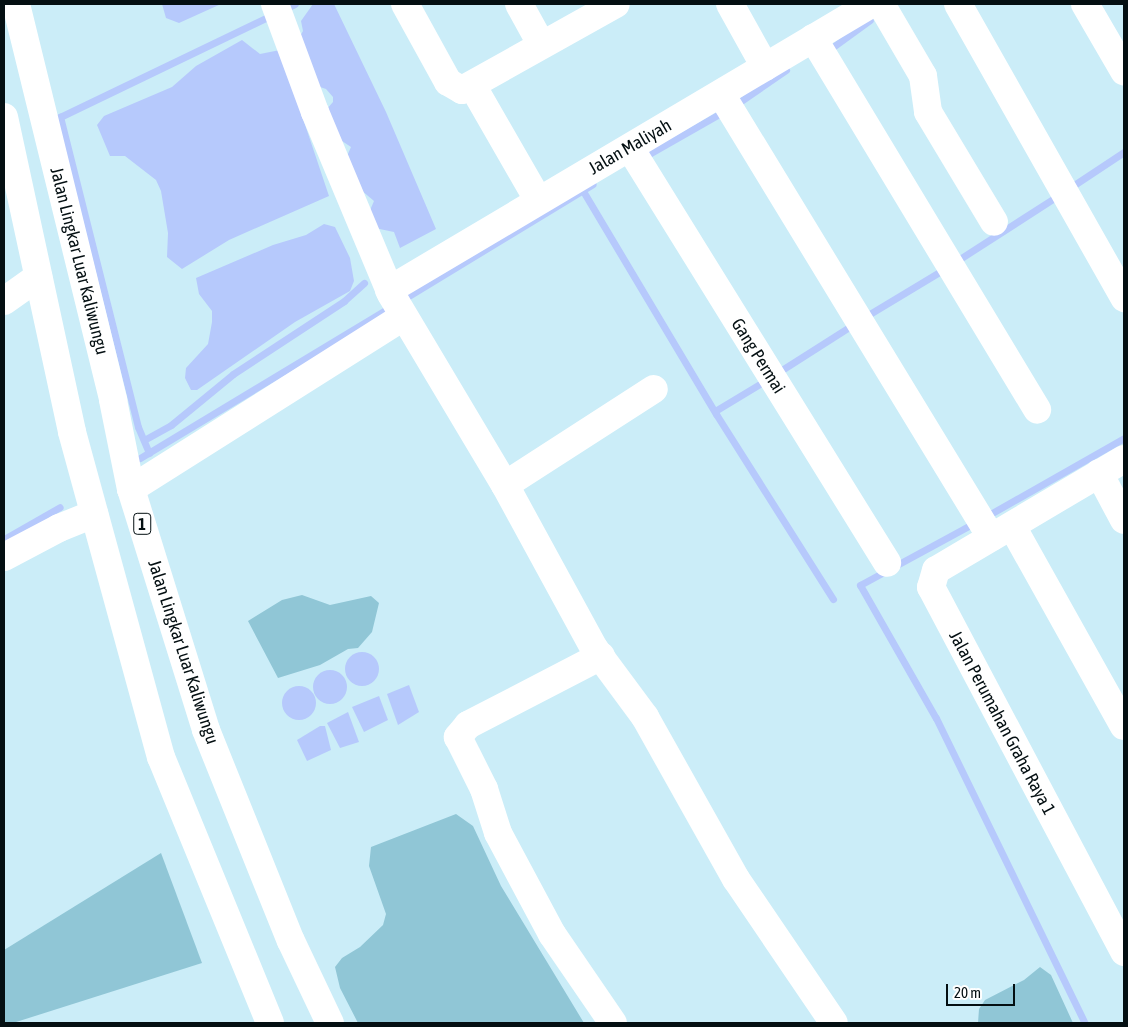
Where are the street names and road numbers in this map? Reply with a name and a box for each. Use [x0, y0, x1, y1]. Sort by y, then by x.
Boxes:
street label: Jalan Maliyah [585, 115, 675, 179]
street label: Jalan Lingkar Luar Kaliwungu [45, 165, 113, 357]
street label: Gang Permai [726, 314, 790, 398]
road number: 1 [132, 510, 152, 538]
street label: Jalan Lingkar Luar Kaliwungu [143, 557, 223, 747]
street label: Jalan Perumahan Graha Raya 1 [944, 627, 1060, 819]

